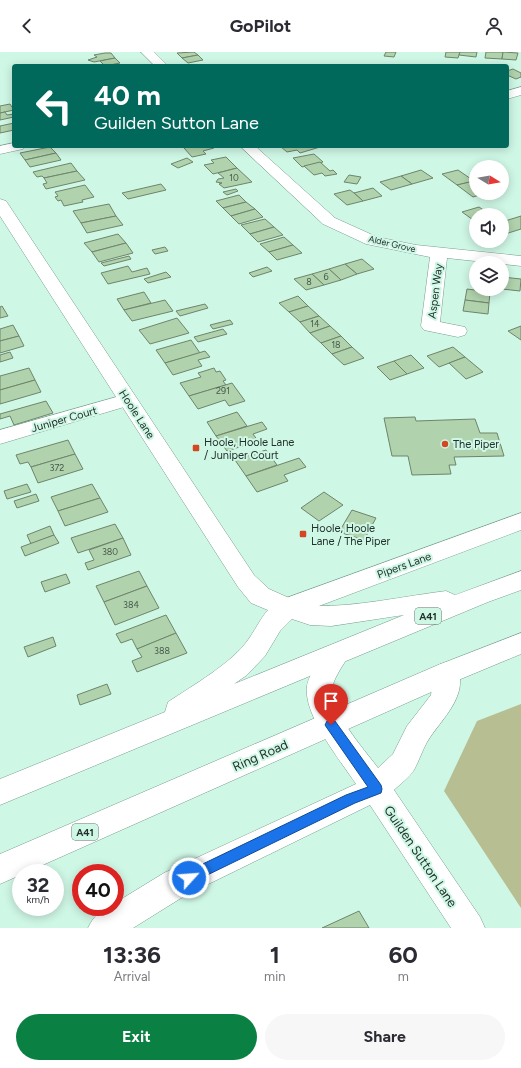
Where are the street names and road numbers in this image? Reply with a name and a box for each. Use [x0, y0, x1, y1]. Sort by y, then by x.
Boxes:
street label: Alder Grove [367, 233, 417, 254]
street label: Aspen Way [426, 263, 445, 319]
street label: Hoole Lane [116, 387, 157, 441]
street label: Juniper Court [30, 404, 98, 435]
street label: Pipers Lane [375, 550, 433, 581]
road number: A41 [415, 608, 441, 624]
street label: Ring Road [230, 737, 290, 774]
street label: Guilden Sutton Lane [381, 803, 460, 910]
road number: A41 [72, 824, 98, 840]

